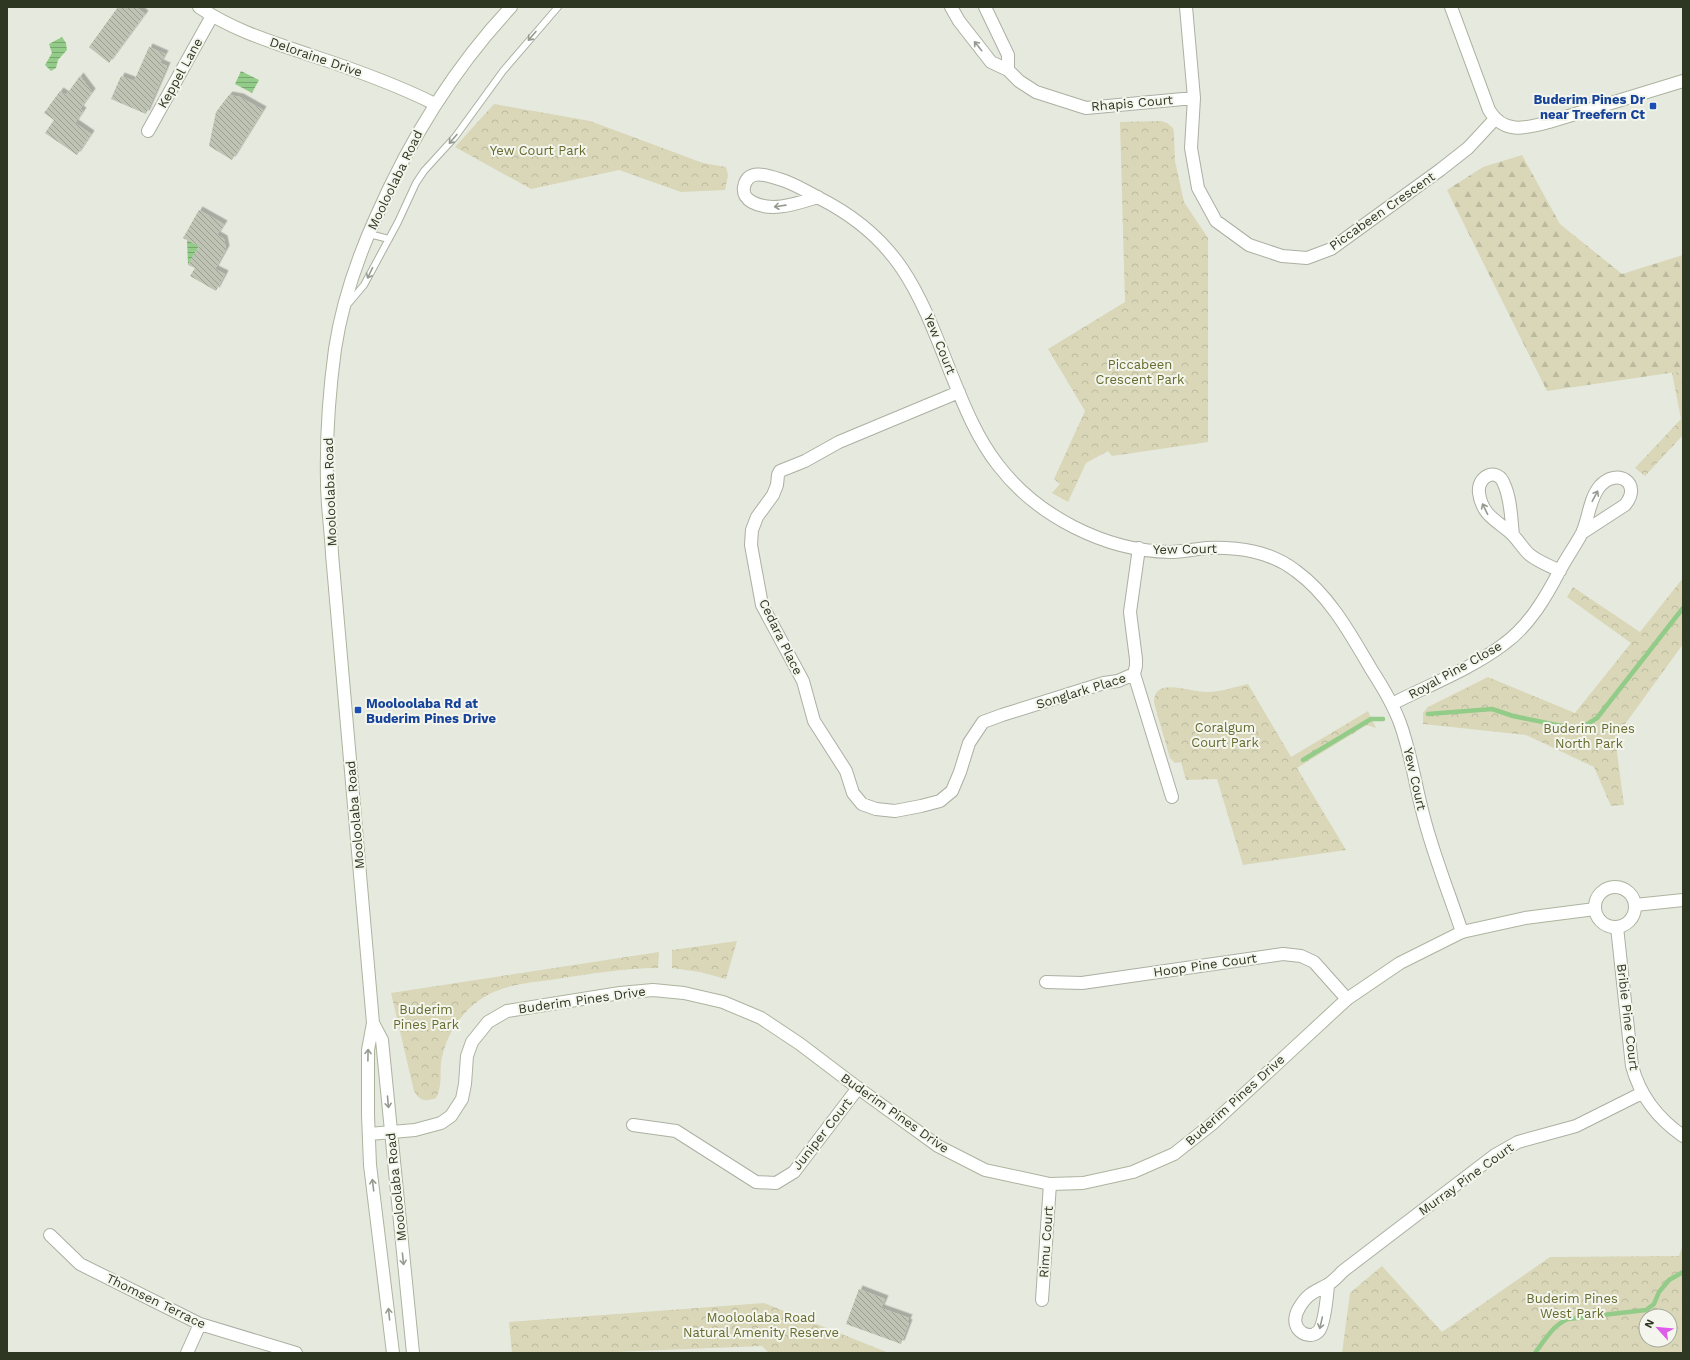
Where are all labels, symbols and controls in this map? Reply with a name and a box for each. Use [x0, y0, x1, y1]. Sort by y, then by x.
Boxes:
one-way arrow [528, 31, 537, 41]
street label: Deloraine Drive [268, 34, 364, 80]
street label: Keppel Lane [155, 35, 205, 111]
one-way arrow [974, 40, 983, 51]
street label: Rhapis Court [1091, 92, 1174, 114]
place label: Buderim Pines Dr near Treefern Ct [1533, 92, 1645, 122]
marker: Buderim Pines Dr near Treefern Ct [1648, 101, 1658, 111]
street label: Mooloolaba Road [364, 128, 426, 232]
one-way arrow [448, 133, 457, 144]
park label: Yew Court Park [490, 143, 587, 158]
street label: Piccabeen Crescent [1326, 169, 1438, 253]
one-way arrow [774, 202, 787, 210]
one-way arrow [366, 267, 373, 279]
street label: Yew Court [921, 312, 959, 377]
park label: Piccabeen Crescent Park [1096, 357, 1185, 387]
street label: Mooloolaba Road [321, 437, 339, 547]
one-way arrow [1591, 490, 1599, 502]
one-way arrow [1481, 503, 1488, 515]
street label: Yew Court [1153, 541, 1218, 557]
street label: Cedara Place [756, 597, 806, 677]
street label: Royal Pine Close [1406, 638, 1504, 702]
street label: Songlark Place [1034, 670, 1128, 712]
place label: Mooloolaba Rd at Buderim Pines Drive [366, 696, 496, 726]
marker: Mooloolaba Rd at Buderim Pines Drive [353, 705, 363, 715]
park label: Coralgum Court Park [1191, 720, 1259, 750]
park label: Buderim Pines North Park [1543, 721, 1635, 751]
street label: Yew Court [1400, 746, 1430, 812]
street label: Mooloolaba Road [343, 760, 367, 870]
street label: Hoop Pine Court [1152, 950, 1258, 980]
street label: Bribie Pine Court [1614, 963, 1642, 1072]
street label: Buderim Pines Drive [517, 984, 647, 1016]
park label: Buderim Pines Park [393, 1002, 460, 1032]
one-way arrow [364, 1049, 372, 1062]
street label: Buderim Pines Drive [1182, 1051, 1288, 1149]
street label: Buderim Pines Drive [838, 1070, 952, 1156]
one-way arrow [384, 1095, 391, 1108]
street label: Juniper Court [789, 1095, 855, 1173]
street label: Mooloolaba Road [383, 1132, 409, 1242]
street label: Murray Pine Court [1416, 1139, 1517, 1218]
one-way arrow [369, 1179, 376, 1192]
street label: Rimu Court [1036, 1205, 1056, 1278]
one-way arrow [399, 1252, 407, 1265]
street label: Thomsen Terrace [104, 1270, 208, 1332]
park label: Buderim Pines West Park [1526, 1291, 1618, 1321]
one-way arrow [385, 1308, 393, 1321]
north arrow [1638, 1308, 1678, 1348]
park label: Mooloolaba Road Natural Amenity Reserve [683, 1310, 839, 1340]
one-way arrow [1317, 1316, 1325, 1329]
text: N [1642, 1317, 1657, 1330]

